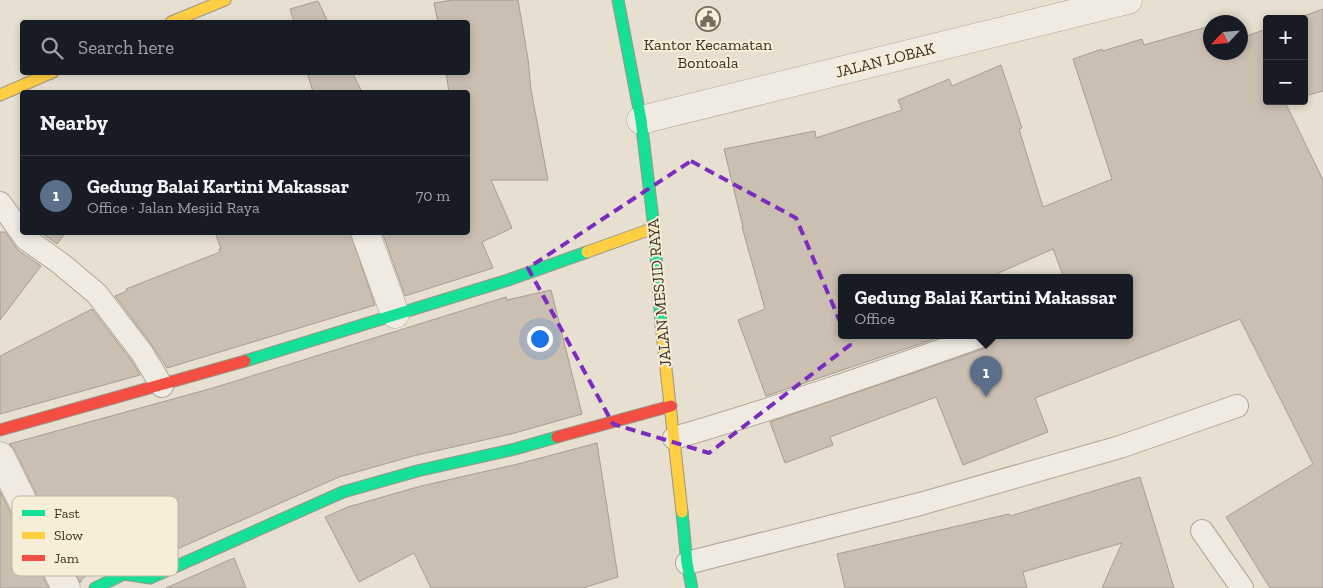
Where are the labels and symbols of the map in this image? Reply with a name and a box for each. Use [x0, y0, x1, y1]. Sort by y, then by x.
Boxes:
public building icon: Kantor Kecamatan Bontoala [695, 6, 721, 32]
north arrow [1203, 15, 1248, 60]
place label: Kantor Kecamatan Bontoala [644, 35, 773, 72]
street label: JALAN LOBAK [833, 38, 937, 82]
street label: JALAN MESJID RAYA [643, 217, 675, 368]
your location [527, 326, 553, 352]
pin: 1 [970, 356, 1002, 397]
legend [12, 496, 178, 576]
text: Fast [54, 505, 81, 522]
text: Slow [54, 527, 83, 544]
text: Jam [54, 550, 79, 567]

